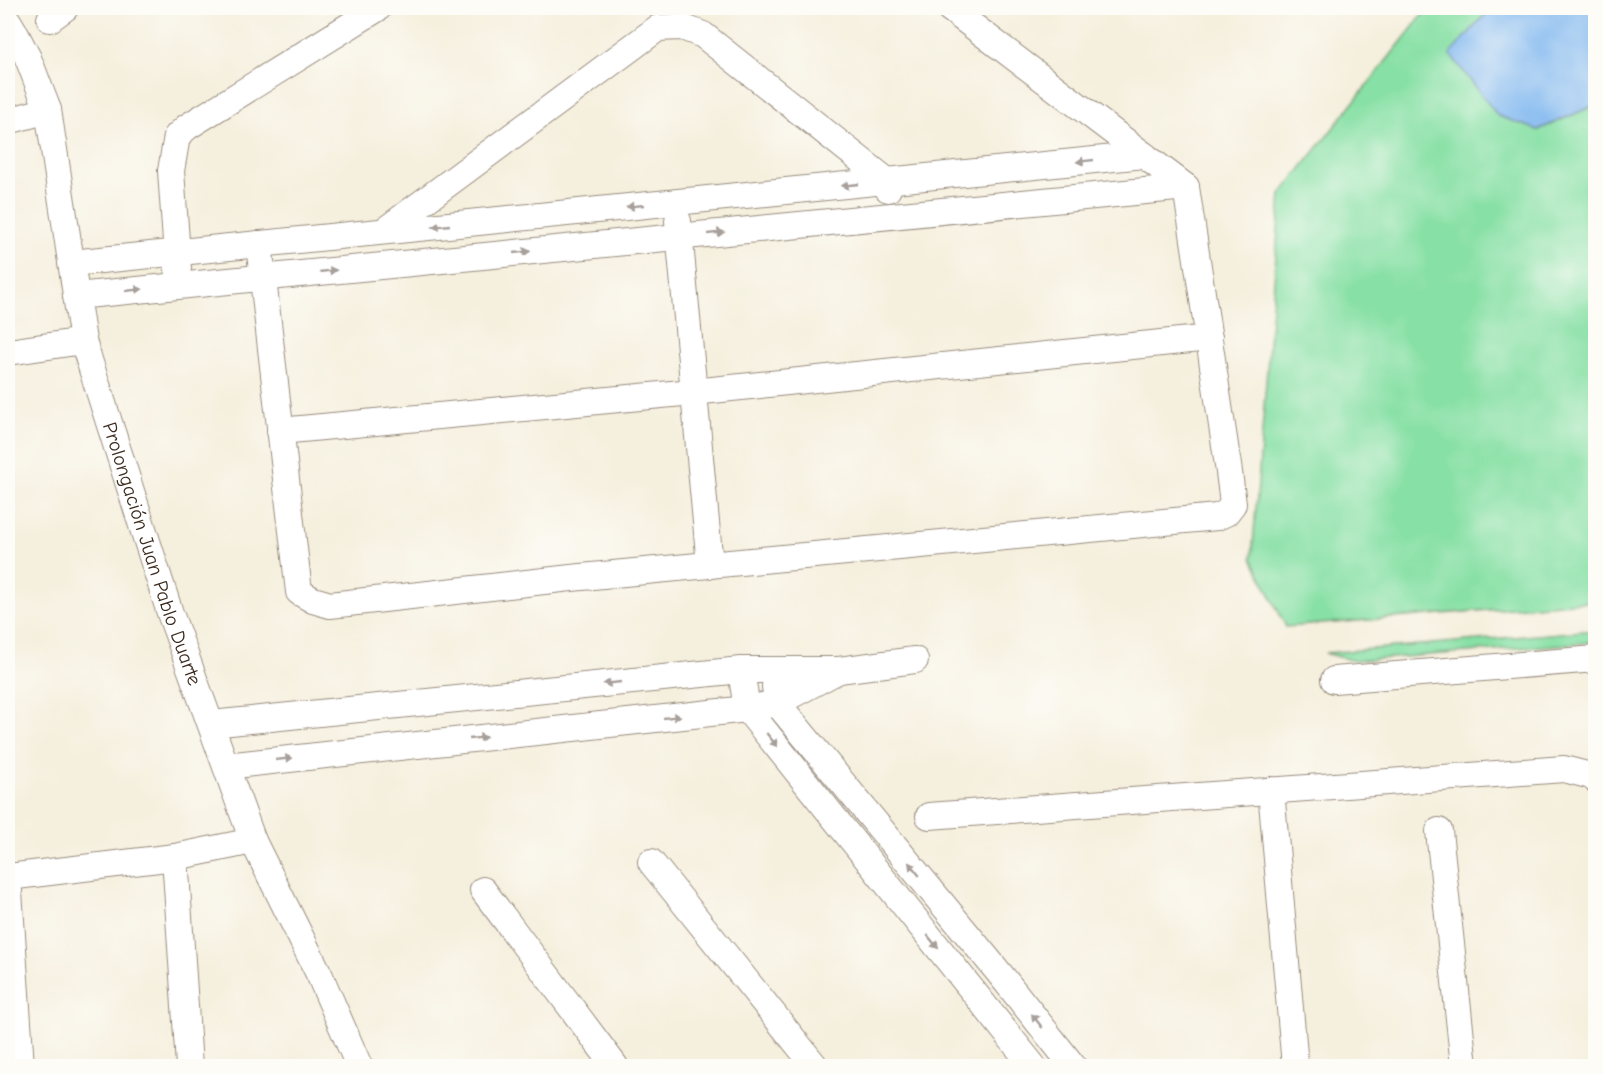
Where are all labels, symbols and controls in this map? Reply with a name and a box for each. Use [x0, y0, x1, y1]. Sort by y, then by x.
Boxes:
one-way arrow [1076, 156, 1095, 166]
one-way arrow [840, 180, 859, 189]
one-way arrow [625, 201, 644, 211]
one-way arrow [431, 221, 450, 231]
one-way arrow [707, 228, 726, 238]
one-way arrow [513, 247, 532, 257]
one-way arrow [319, 266, 338, 276]
one-way arrow [125, 285, 144, 295]
street label: Prolongación Juan Pablo Duarte [98, 419, 206, 688]
one-way arrow [602, 678, 621, 688]
one-way arrow [663, 713, 682, 722]
one-way arrow [765, 732, 778, 748]
one-way arrow [469, 734, 488, 743]
one-way arrow [275, 754, 294, 764]
one-way arrow [907, 861, 920, 877]
one-way arrow [926, 934, 938, 949]
one-way arrow [1031, 1013, 1043, 1028]

